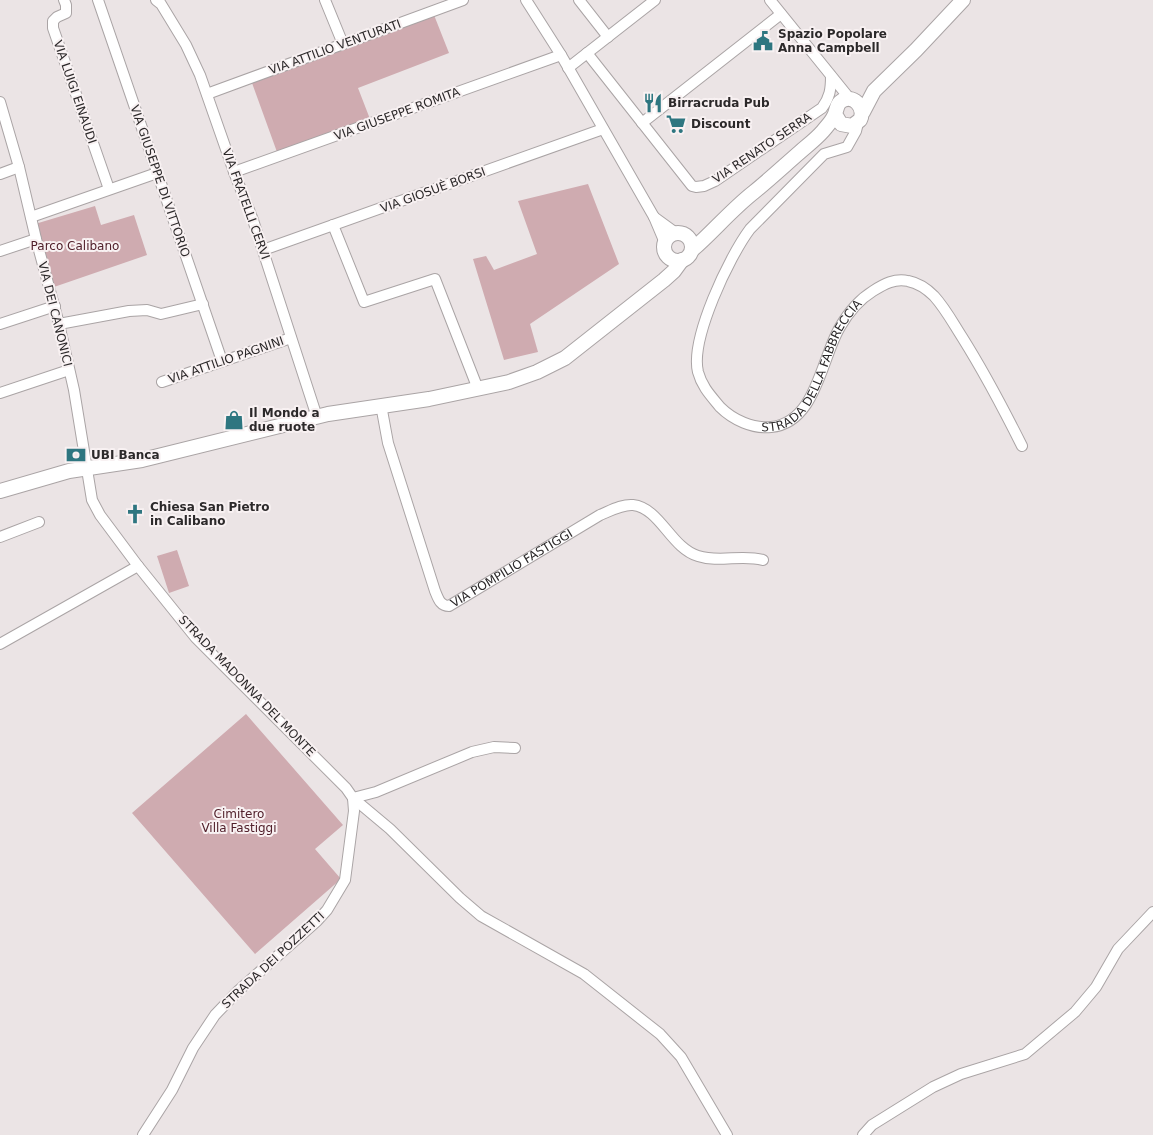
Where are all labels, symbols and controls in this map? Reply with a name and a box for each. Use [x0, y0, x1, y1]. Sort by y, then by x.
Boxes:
street label: VIA ATTILIO VENTURATI [267, 17, 403, 77]
place label: Spazio Popolare Anna Campbell [778, 27, 887, 55]
public building icon: Spazio Popolare Anna Campbell [752, 30, 774, 52]
street label: VIA LUIGI EINAUDI [51, 38, 99, 146]
street label: VIA GIUSEPPE ROMITA [332, 84, 463, 143]
restaurant icon: Birracruda Pub [642, 92, 664, 114]
place label: Birracruda Pub [668, 96, 770, 110]
street label: VIA GIUSEPPE DI VITTORIO [127, 103, 193, 259]
street label: VIA RENATO SERRA [710, 109, 815, 186]
supermarket icon: Discount [665, 113, 687, 135]
place label: Discount [691, 117, 751, 131]
street label: VIA FRATELLI CERVI [219, 147, 273, 261]
street label: VIA GIOSUÈ BORSI [378, 164, 487, 216]
park label: Parco Calibano [31, 239, 119, 253]
street label: VIA DEI CANONICI [35, 260, 75, 368]
street label: STRADA DELLA FABBRECCIA [761, 296, 865, 434]
street label: VIA ATTILIO PAGNINI [166, 334, 286, 386]
place label: Il Mondo a due ruote [249, 406, 320, 434]
shop icon: Il Mondo a due ruote [223, 409, 245, 431]
bank icon: UBI Banca [65, 444, 87, 466]
place label: UBI Banca [91, 448, 160, 462]
place label: Chiesa San Pietro in Calibano [150, 500, 269, 528]
church icon: Chiesa San Pietro in Calibano [124, 503, 146, 525]
street label: VIA POMPILIO FASTIGGI [448, 526, 575, 610]
street label: STRADA MADONNA DEL MONTE [176, 613, 318, 759]
park label: Cimitero Villa Fastiggi [201, 807, 277, 835]
street label: STRADA DEI POZZETTI [219, 909, 327, 1011]

